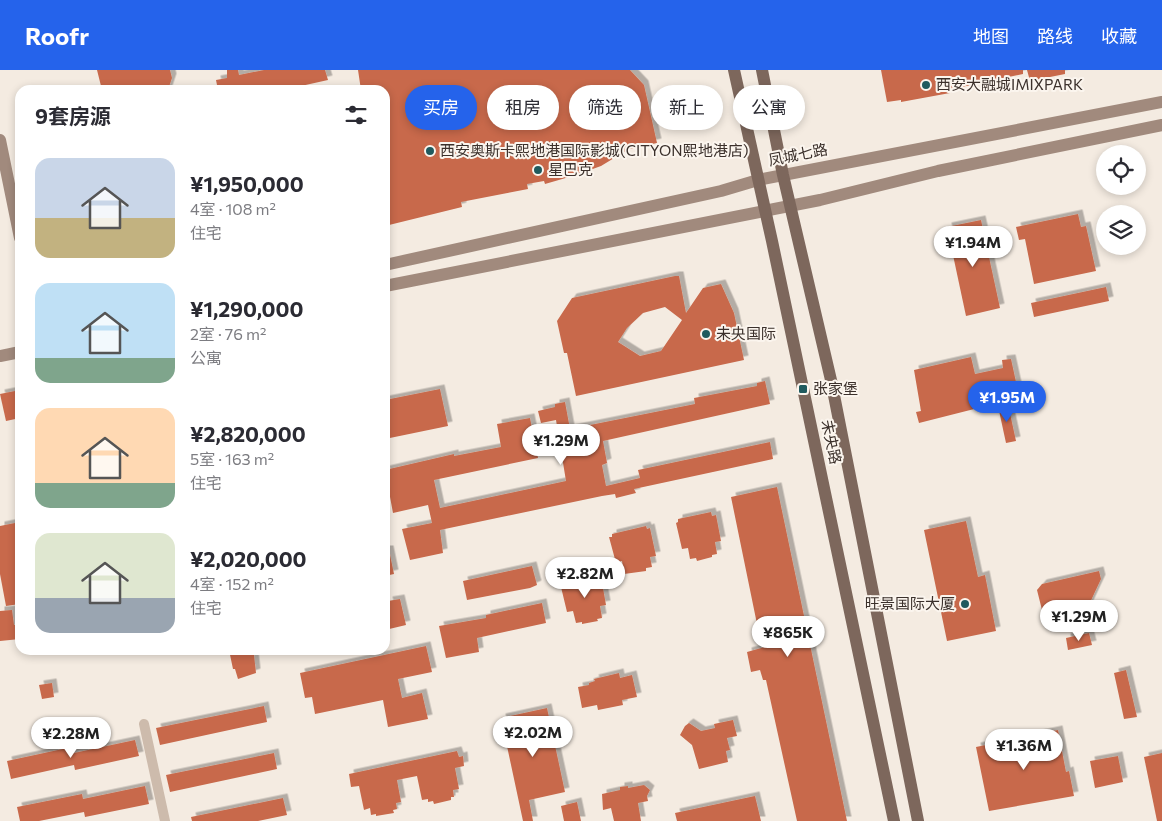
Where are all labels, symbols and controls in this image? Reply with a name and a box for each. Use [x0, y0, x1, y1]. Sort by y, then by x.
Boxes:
text: Roofr [25, 21, 89, 50]
text: 地图 [973, 25, 1009, 47]
text: 路线 [1037, 25, 1073, 47]
text: 收藏 [1101, 25, 1137, 47]
place label: 西安大融城IMIXPARK [936, 75, 1083, 93]
marker: 西安大融城IMIXPARK [920, 79, 932, 91]
chip: 买房 [405, 85, 477, 130]
chip: 租房 [487, 85, 559, 130]
chip: 筛选 [569, 85, 641, 130]
chip: 新上 [651, 85, 723, 130]
chip: 公寓 [733, 85, 805, 130]
icon: filters [342, 101, 370, 129]
text: 9套房源 [35, 103, 111, 128]
street label: 凤城七路 [767, 139, 829, 169]
place label: 西安奥斯卡熙地港国际影城(CITYON熙地港店) [440, 141, 748, 159]
marker: 西安奥斯卡熙地港国际影城(CITYON熙地港店) [424, 145, 436, 157]
map controls [1096, 145, 1146, 255]
button: locate [1096, 145, 1146, 195]
place label: 星巴克 [548, 160, 593, 178]
marker: 星巴克 [532, 164, 544, 176]
text: ¥1,950,000 [190, 171, 304, 196]
icon: home [75, 178, 135, 238]
text: 4室 · 108 m² [190, 199, 276, 218]
button: layers [1096, 205, 1146, 255]
text: 住宅 [190, 223, 222, 242]
pin: ¥1.94M [932, 226, 1014, 268]
text: ¥1.94M [945, 232, 1001, 251]
text: ¥1,290,000 [190, 296, 303, 321]
icon: home [75, 303, 135, 363]
text: 2室 · 76 m² [190, 324, 266, 343]
place label: 未央国际 [716, 324, 776, 342]
marker: 未央国际 [700, 328, 712, 340]
text: 公寓 [190, 348, 222, 367]
place label: 张家堡 [813, 379, 858, 397]
pin: ¥1.95M [966, 380, 1048, 423]
marker: 张家堡 [797, 383, 809, 395]
text: ¥1.95M [979, 387, 1035, 406]
street label: 未央路 [818, 418, 845, 466]
text: ¥2,820,000 [190, 421, 306, 446]
pin: ¥1.29M [520, 424, 602, 466]
icon: home [75, 428, 135, 488]
text: ¥1.29M [533, 430, 589, 449]
text: 5室 · 163 m² [190, 449, 274, 468]
text: 住宅 [190, 473, 222, 492]
text: ¥2,020,000 [190, 546, 307, 571]
icon: home [75, 553, 135, 613]
pin: ¥2.82M [544, 556, 626, 599]
text: ¥2.82M [556, 563, 614, 582]
text: 4室 · 152 m² [190, 574, 274, 593]
place label: 旺景国际大厦 [865, 594, 955, 612]
text: 住宅 [190, 598, 222, 617]
marker: 旺景国际大厦 [959, 598, 971, 610]
pin: ¥1.29M [1038, 600, 1120, 642]
text: ¥1.29M [1051, 606, 1107, 625]
pin: ¥865K [753, 616, 823, 658]
text: ¥865K [763, 622, 813, 641]
pin: ¥2.28M [30, 716, 112, 759]
pin: ¥2.02M [492, 716, 574, 758]
text: ¥2.02M [504, 722, 562, 741]
text: ¥2.28M [42, 723, 100, 742]
pin: ¥1.36M [983, 728, 1065, 771]
text: ¥1.36M [996, 735, 1052, 754]

